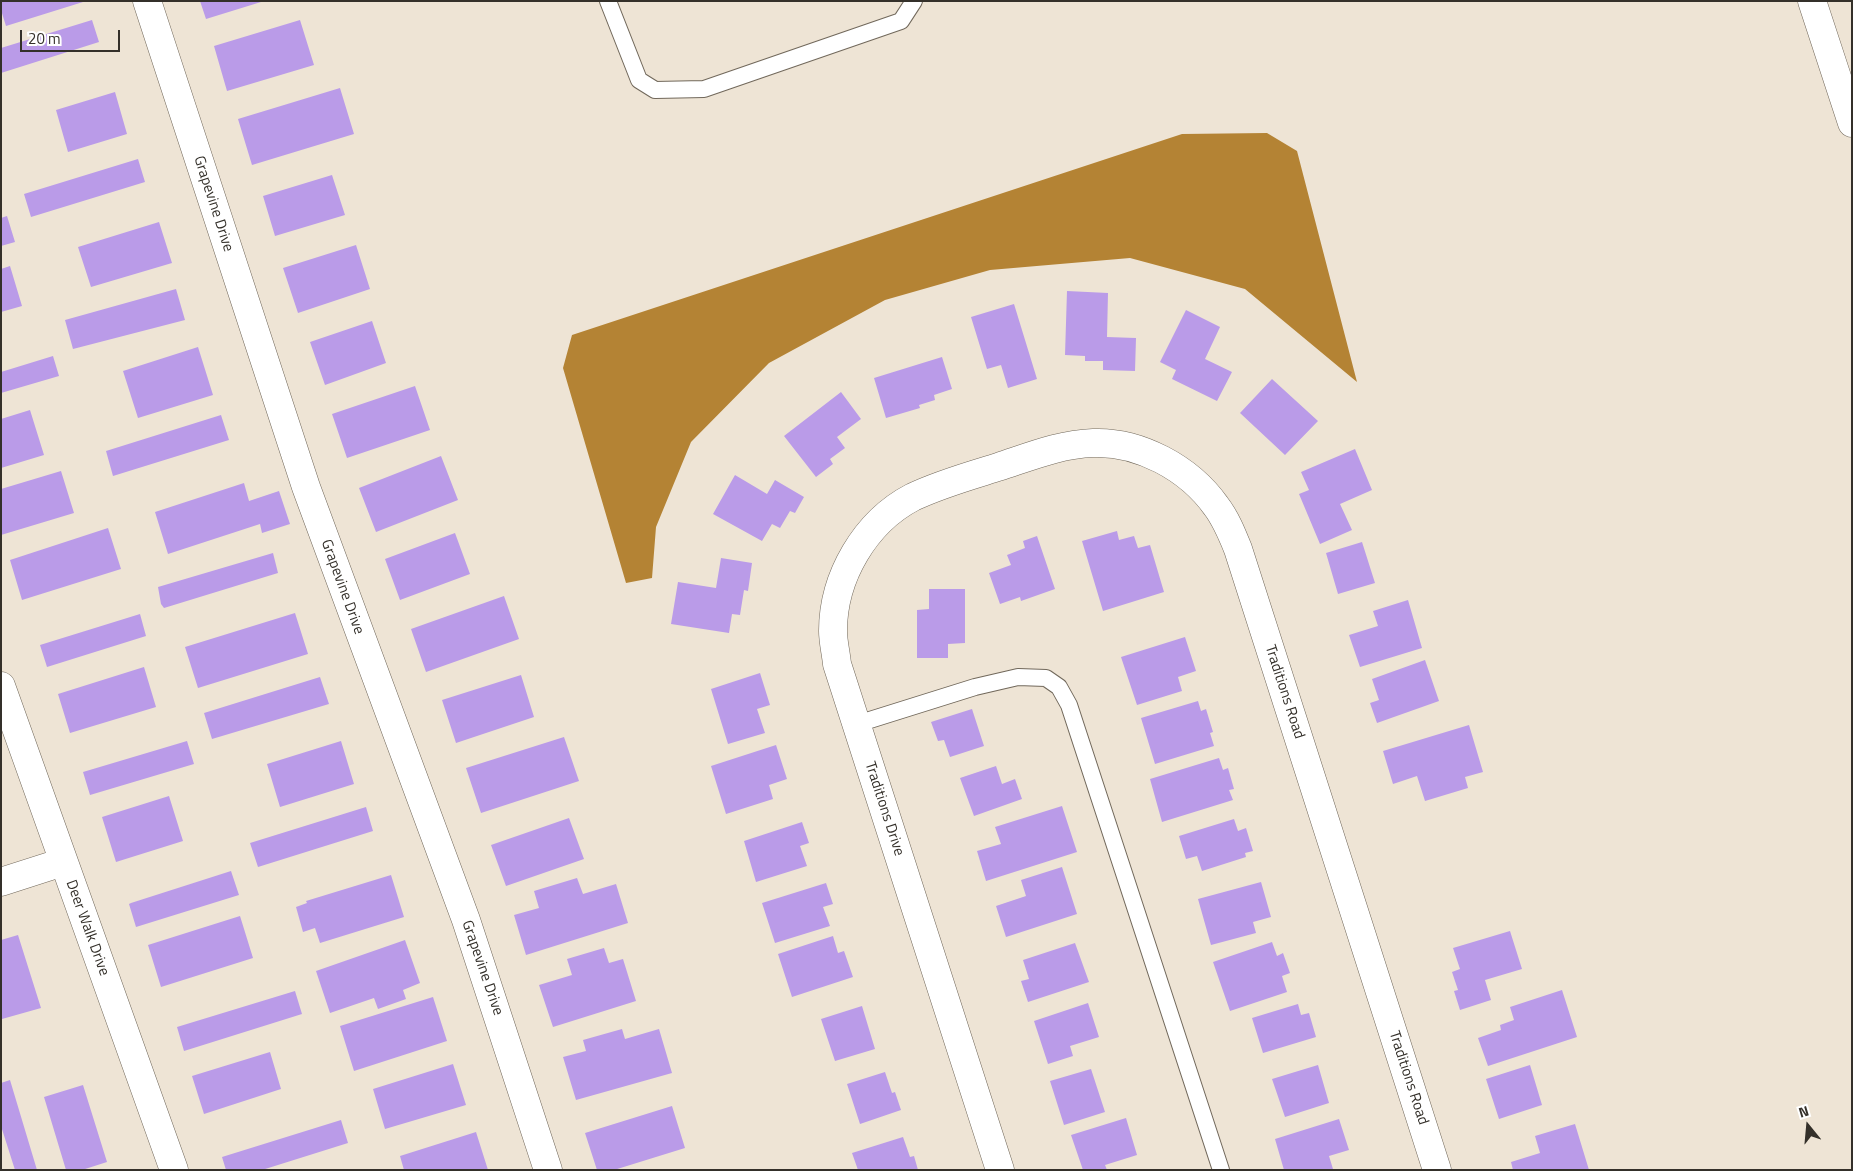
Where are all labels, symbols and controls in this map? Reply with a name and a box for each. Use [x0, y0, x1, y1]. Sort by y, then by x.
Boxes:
scale bar [22, 20, 122, 52]
text: 20 m [28, 27, 61, 50]
street label: Grapevine Drive [189, 154, 237, 254]
street label: Grapevine Drive [317, 537, 367, 637]
street label: Traditions Road [1260, 643, 1308, 741]
street label: Traditions Drive [860, 760, 908, 858]
street label: Deer Walk Drive [61, 878, 113, 978]
street label: Grapevine Drive [457, 918, 507, 1018]
street label: Traditions Road [1384, 1029, 1432, 1127]
text: N [1796, 1100, 1811, 1123]
north arrow [1783, 1101, 1833, 1151]

